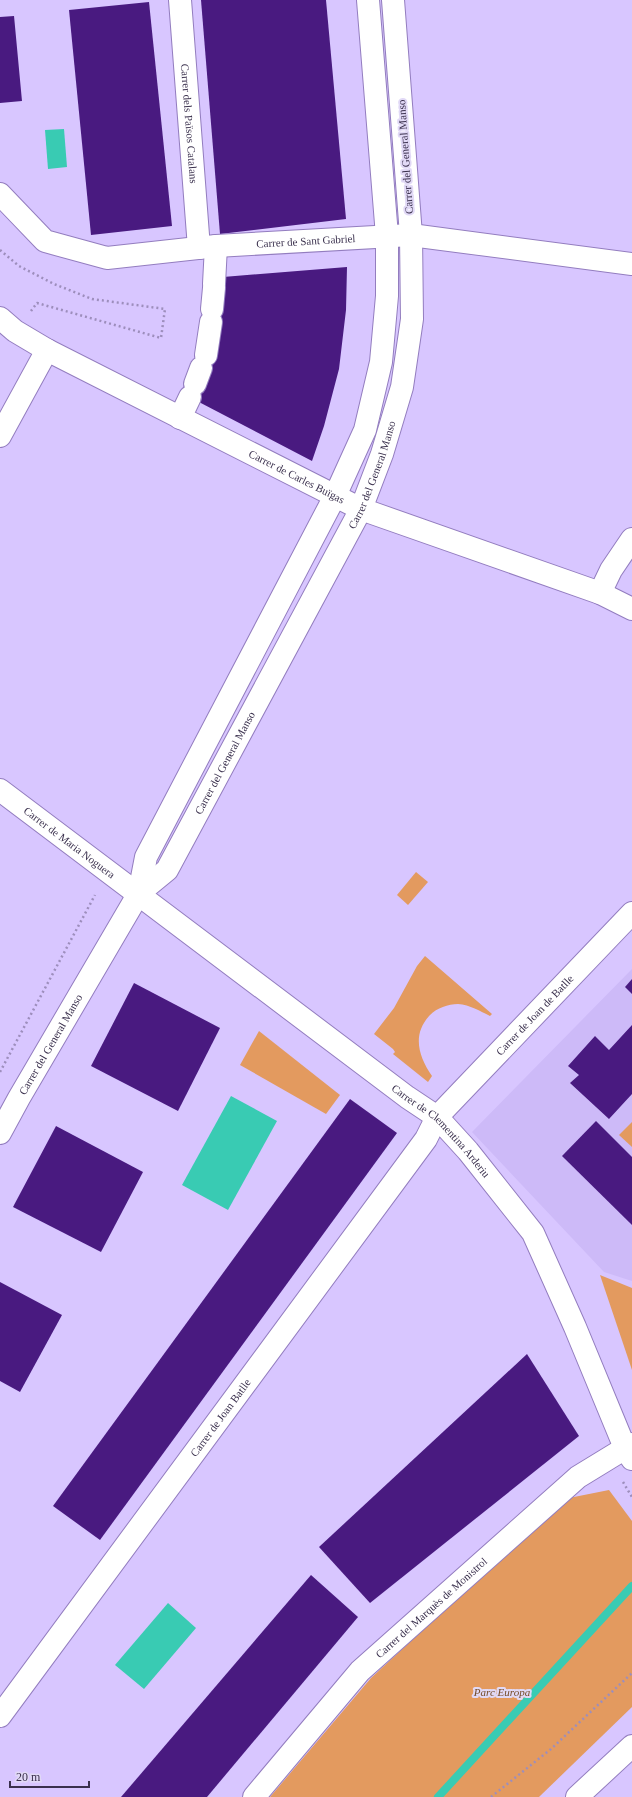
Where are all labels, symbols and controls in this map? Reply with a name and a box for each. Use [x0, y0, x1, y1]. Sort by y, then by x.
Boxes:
street label: Carrer dels Països Catalans [179, 63, 200, 184]
street label: Carrer del General Manso [395, 99, 415, 215]
street label: Carrer de Sant Gabriel [256, 232, 356, 250]
street label: Carrer del General Manso [346, 419, 398, 531]
street label: Carrer de Carles Buïgas [247, 447, 347, 506]
street label: Carrer del General Manso [192, 709, 257, 816]
street label: Carrer de Maria Noguera [22, 804, 117, 881]
street label: Carrer de Joan de Batlle [493, 972, 576, 1058]
street label: Carrer del General Manso [16, 991, 85, 1097]
street label: Carrer de Clementina Arderiu [389, 1082, 493, 1180]
street label: Carrer de Joan Batlle [188, 1376, 253, 1459]
street label: Carrer del Marquès de Monistrol [373, 1555, 489, 1660]
park label: Parc Europa [473, 1686, 531, 1698]
scale bar [10, 1763, 89, 1789]
text: 20 m [16, 1770, 41, 1784]

